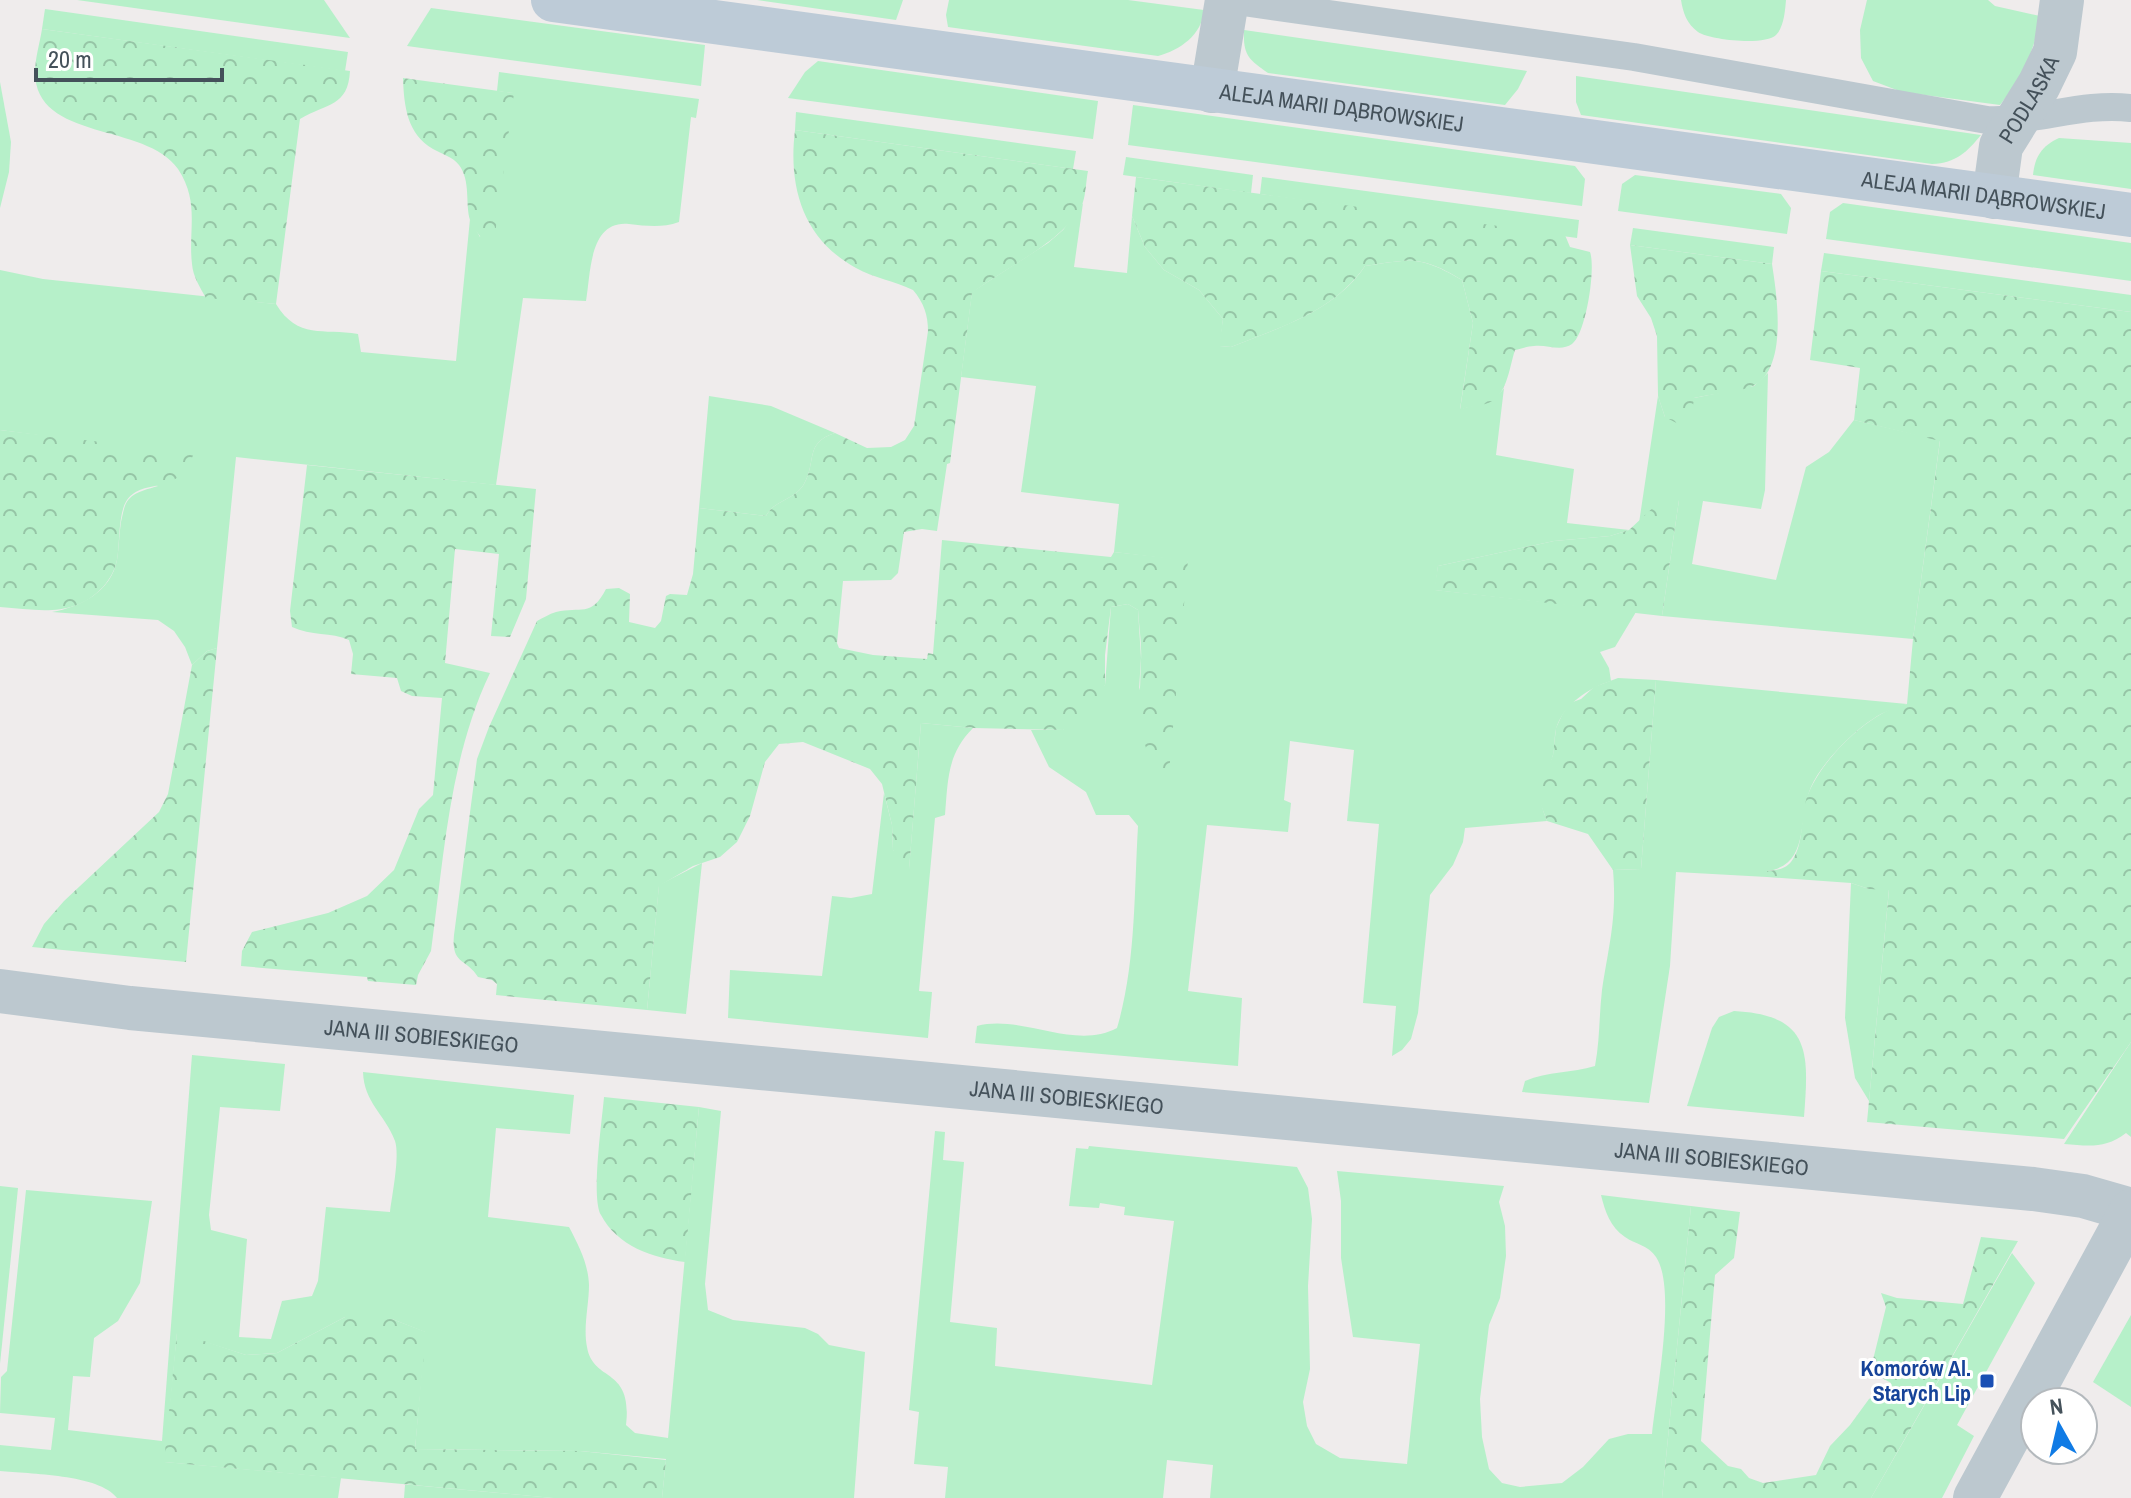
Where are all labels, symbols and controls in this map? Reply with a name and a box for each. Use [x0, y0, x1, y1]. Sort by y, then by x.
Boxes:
scale bar [36, 32, 222, 82]
text: 20 m [48, 43, 92, 75]
street label: PODLASKA [1991, 49, 2067, 149]
street label: ALEJA MARII DĄBROWSKIEJ [1217, 76, 1466, 139]
street label: ALEJA MARII DĄBROWSKIEJ [1859, 163, 2108, 226]
street label: JANA III SOBIESKIEGO [323, 1012, 520, 1060]
street label: JANA III SOBIESKIEGO [968, 1073, 1165, 1121]
street label: JANA III SOBIESKIEGO [1613, 1134, 1810, 1183]
place label: Komorów Al. Starych Lip [1860, 1353, 1971, 1408]
marker: Komorów Al. Starych Lip [1978, 1372, 1996, 1390]
north arrow [2019, 1386, 2099, 1466]
text: N [2048, 1390, 2065, 1422]

